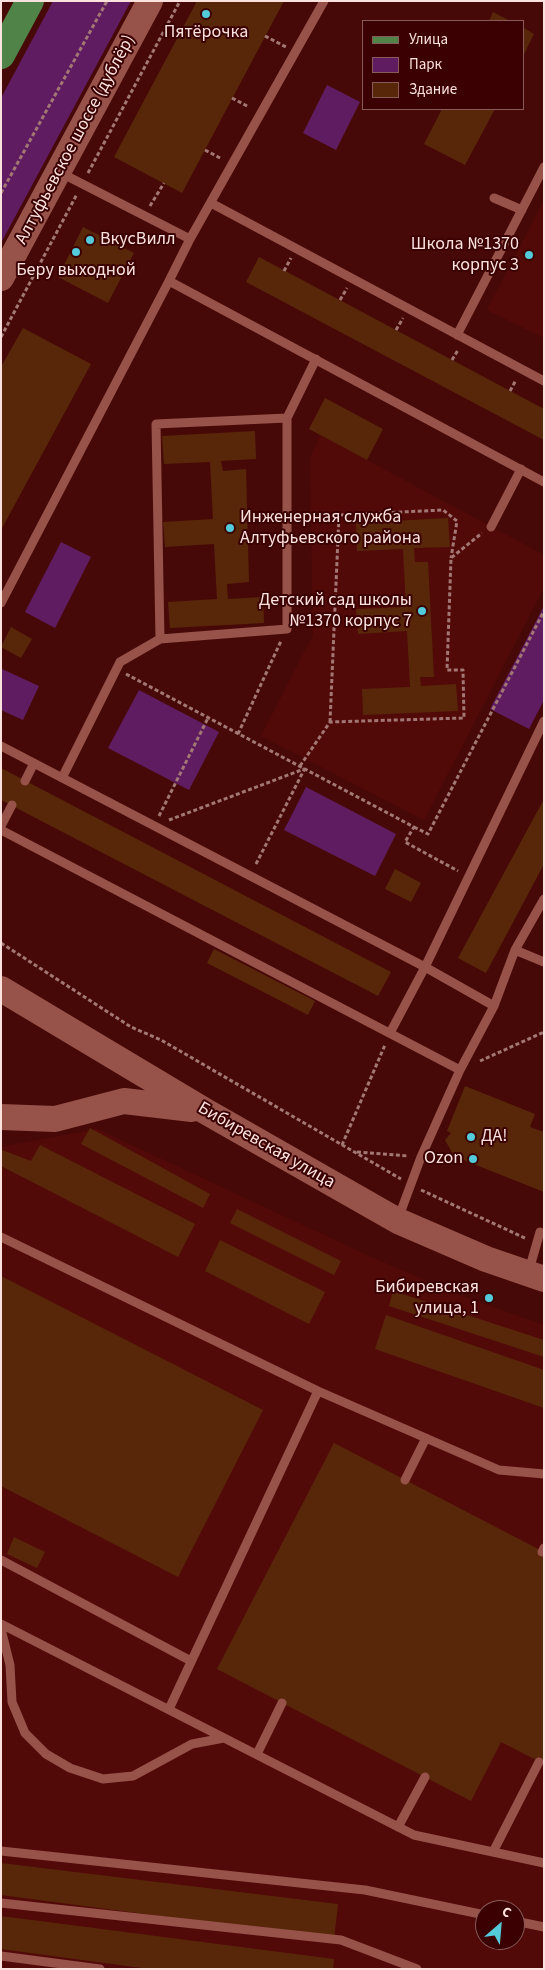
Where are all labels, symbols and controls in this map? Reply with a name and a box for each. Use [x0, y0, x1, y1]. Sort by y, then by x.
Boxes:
marker: Пятёрочка [200, 8, 212, 20]
legend [362, 20, 525, 110]
place label: Пятёрочка [164, 22, 248, 44]
text: Улица [409, 29, 448, 50]
street label: Алтуфьевское шоссе (дублёр) [11, 32, 141, 248]
text: Парк [409, 54, 442, 75]
text: Здание [409, 79, 457, 100]
place label: ВкусВилл [100, 229, 176, 251]
marker: ВкусВилл [84, 234, 96, 246]
place label: Школа №1370 корпус 3 [411, 234, 519, 276]
marker: Беру выходной [70, 246, 82, 258]
marker: Школа №1370 корпус 3 [523, 249, 535, 261]
place label: Беру выходной [16, 260, 136, 282]
place label: Инженерная служба Алтуфьевского района [240, 507, 421, 550]
marker: Инженерная служба Алтуфьевского района [224, 522, 236, 534]
place label: Детский сад школы №1370 корпус 7 [259, 590, 412, 632]
marker: Детский сад школы №1370 корпус 7 [416, 605, 428, 617]
street label: Бибиревская улица [194, 1098, 338, 1194]
place label: ДА! [481, 1126, 507, 1148]
marker: ДА! [465, 1131, 477, 1143]
place label: Ozon [424, 1148, 463, 1170]
marker: Ozon [467, 1153, 479, 1165]
place label: Бибиревская улица, 1 [375, 1277, 479, 1320]
marker: Бибиревская улица, 1 [483, 1292, 495, 1304]
north arrow [475, 1900, 525, 1950]
text: С [498, 1902, 515, 1923]

